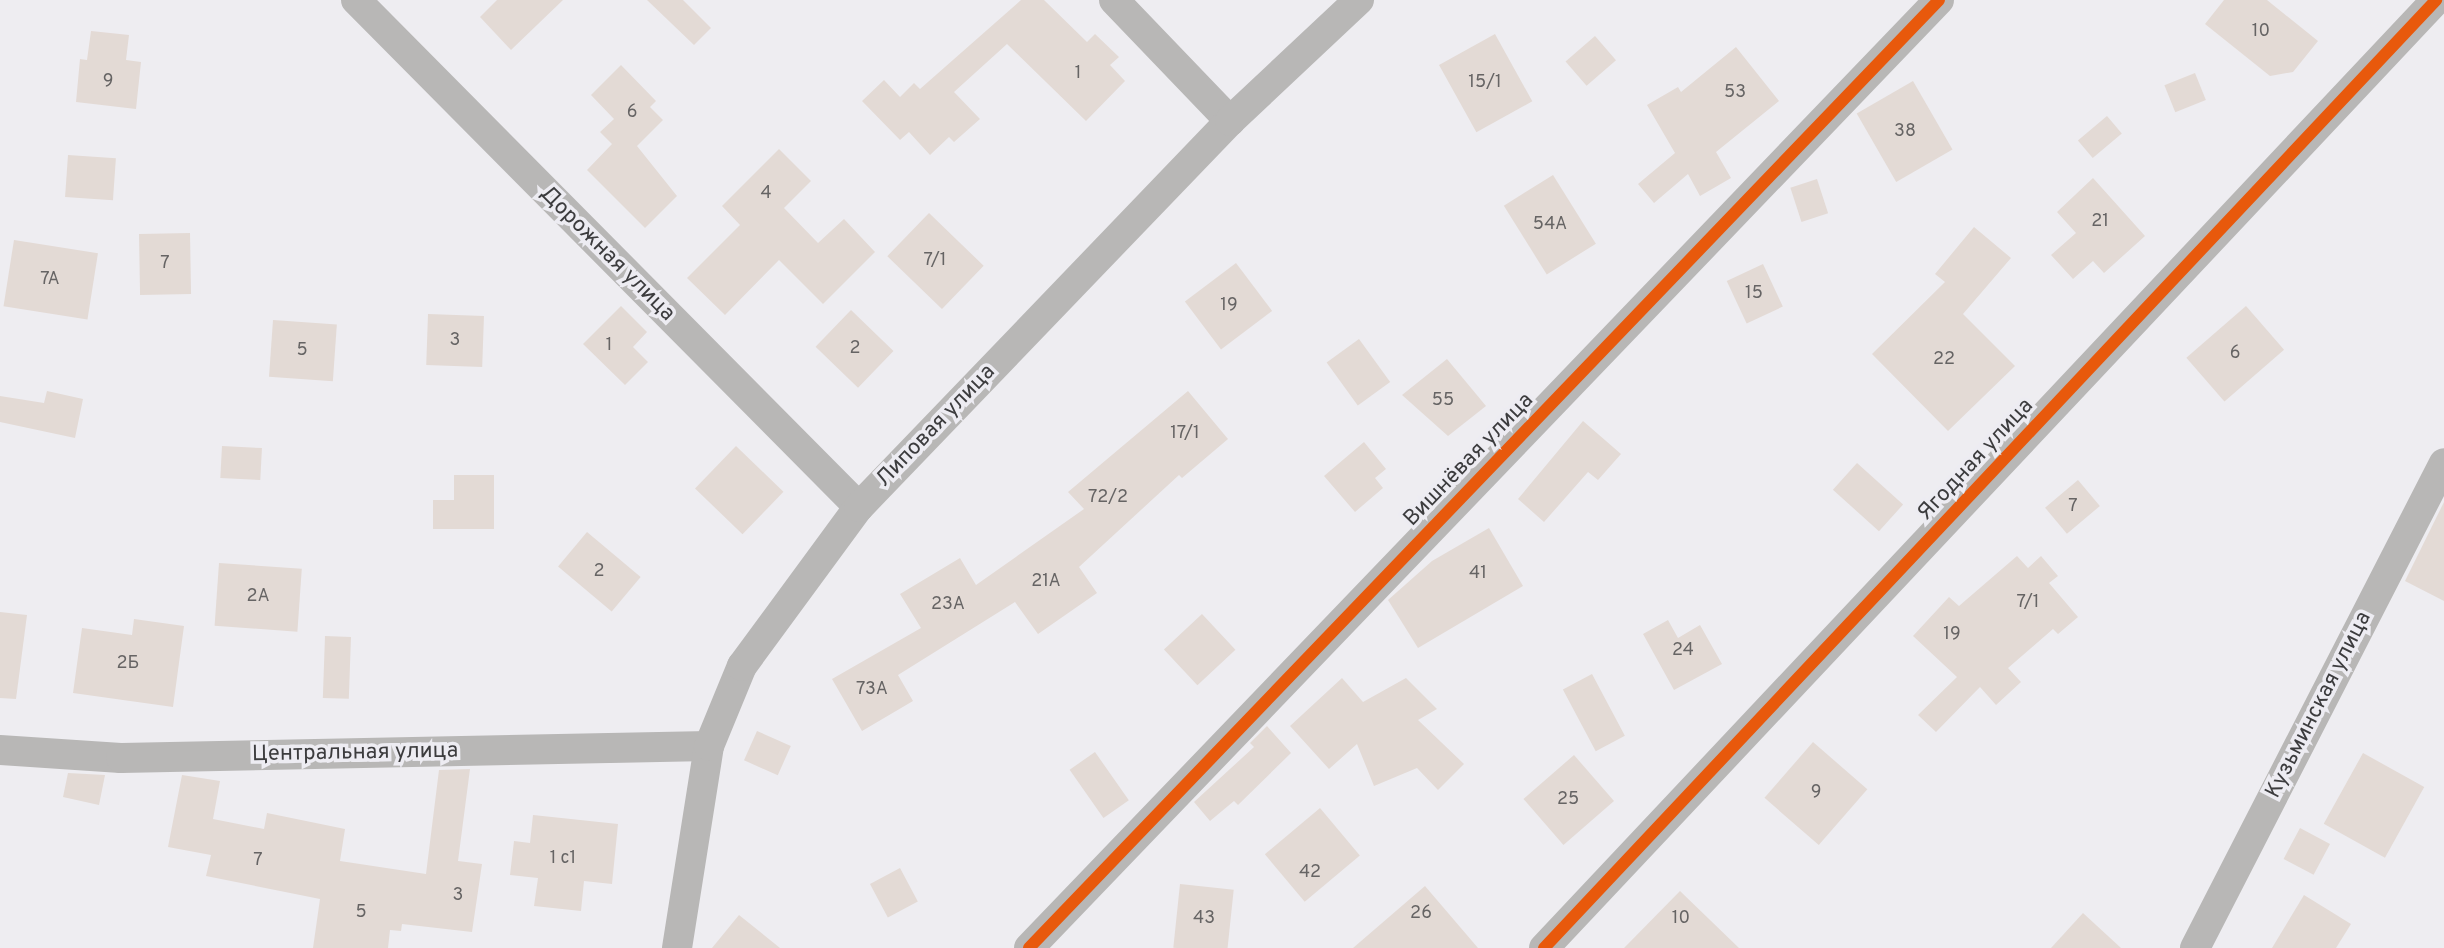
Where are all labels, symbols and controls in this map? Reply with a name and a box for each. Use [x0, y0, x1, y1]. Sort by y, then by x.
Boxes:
house number: 10 [2252, 21, 2270, 43]
house number: 1 [1075, 63, 1081, 85]
house number: 9 [103, 71, 113, 93]
house number: 15/1 [1468, 72, 1502, 94]
house number: 53 [1724, 82, 1746, 104]
house number: 6 [627, 102, 637, 124]
house number: 38 [1894, 121, 1916, 143]
street label: Дорожная улица [534, 181, 680, 327]
house number: 4 [760, 183, 772, 205]
house number: 21 [2091, 211, 2109, 233]
house number: 54А [1533, 214, 1567, 236]
house number: 7/1 [924, 250, 946, 272]
house number: 7 [160, 253, 170, 275]
house number: 7А [40, 269, 60, 291]
house number: 15 [1745, 283, 1763, 305]
house number: 19 [1220, 295, 1238, 317]
house number: 3 [450, 330, 460, 352]
house number: 1 [606, 335, 612, 357]
house number: 2 [849, 338, 861, 360]
house number: 5 [296, 340, 308, 362]
house number: 6 [2230, 343, 2240, 365]
house number: 22 [1933, 349, 1955, 371]
street label: Липовая улица [871, 359, 1001, 493]
street label: Вишнёвая улица [1399, 388, 1539, 532]
house number: 55 [1432, 390, 1454, 412]
street label: Ягодная улица [1913, 393, 2039, 527]
house number: 17/1 [1170, 423, 1200, 445]
house number: 72/2 [1088, 487, 1128, 509]
house number: 7 [2068, 496, 2078, 518]
house number: 2 [593, 561, 605, 583]
house number: 41 [1469, 563, 1487, 585]
house number: 21А [1031, 571, 1061, 593]
house number: 2А [246, 586, 270, 608]
house number: 7/1 [2017, 592, 2039, 614]
house number: 23А [931, 594, 965, 616]
street label: Кузьминская улица [2260, 607, 2378, 803]
house number: 19 [1943, 624, 1961, 646]
house number: 24 [1672, 640, 1694, 662]
house number: 2Б [117, 653, 139, 675]
house number: 73А [856, 679, 888, 701]
street label: Центральная улица [252, 738, 458, 768]
house number: 9 [1811, 782, 1821, 804]
house number: 25 [1557, 789, 1579, 811]
house number: 1 с1 [550, 848, 576, 870]
house number: 7 [253, 850, 263, 872]
house number: 42 [1299, 862, 1321, 884]
house number: 3 [453, 885, 463, 907]
house number: 5 [355, 902, 367, 924]
house number: 26 [1410, 903, 1432, 925]
house number: 43 [1193, 908, 1215, 930]
house number: 10 [1672, 908, 1690, 930]

